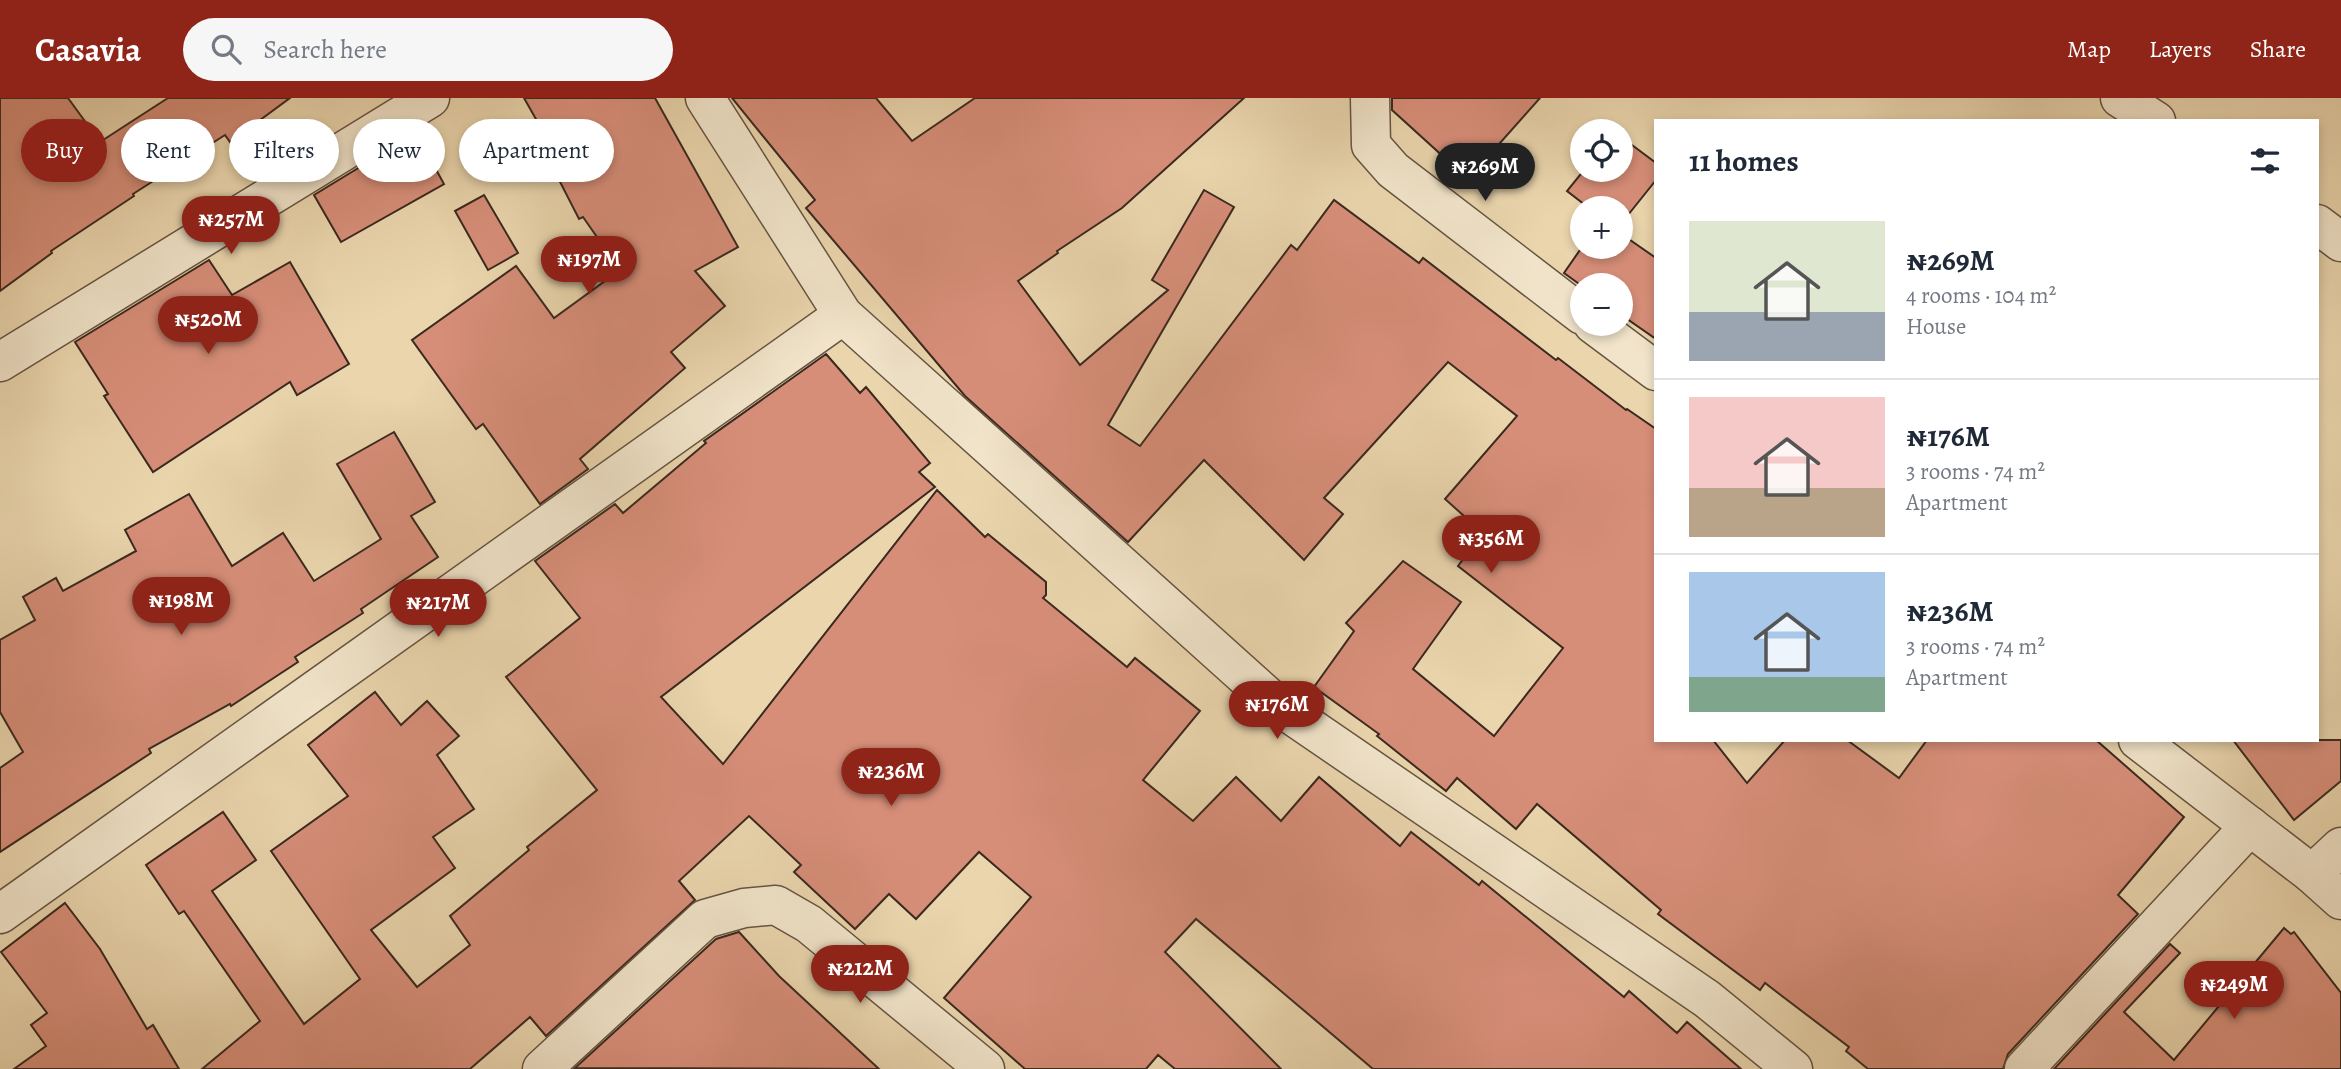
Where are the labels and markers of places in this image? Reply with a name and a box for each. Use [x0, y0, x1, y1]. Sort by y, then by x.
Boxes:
pin: ₦269M [1436, 144, 1534, 203]
pin: ₦257M [182, 197, 280, 256]
pin: ₦197M [540, 236, 638, 296]
pin: ₦520M [159, 296, 257, 356]
pin: ₦356M [1442, 516, 1540, 575]
pin: ₦198M [132, 578, 230, 637]
pin: ₦217M [389, 580, 487, 639]
pin: ₦176M [1228, 682, 1326, 741]
pin: ₦236M [842, 748, 940, 808]
pin: ₦212M [811, 946, 909, 1005]
pin: ₦249M [2185, 962, 2283, 1021]

